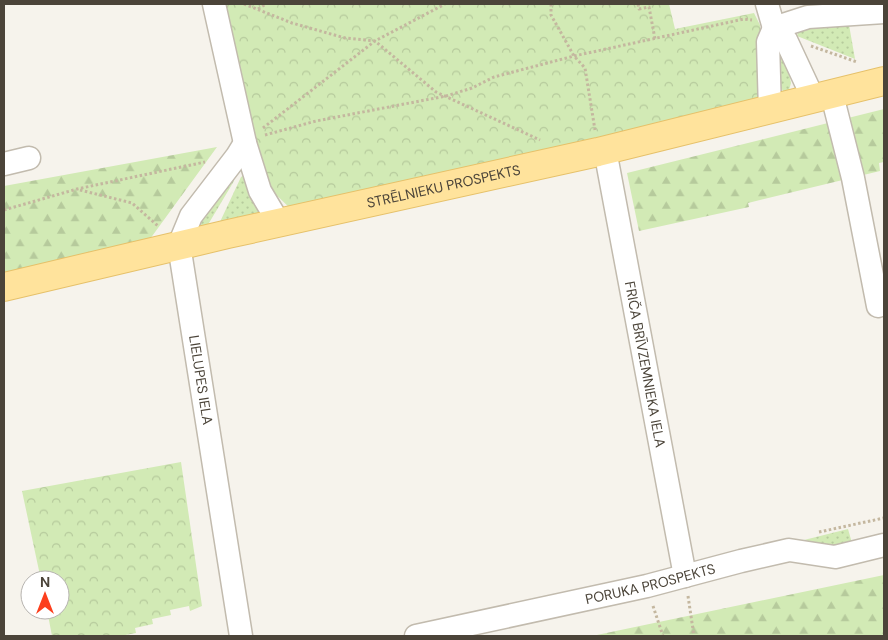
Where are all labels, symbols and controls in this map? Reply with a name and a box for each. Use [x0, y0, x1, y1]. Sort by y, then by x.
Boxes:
street label: STRĒLNIEKU PROSPEKTS [365, 160, 522, 212]
street label: FRIČA BRĪVZEMNIEKA IELA [621, 280, 670, 449]
street label: LIELUPES IELA [185, 334, 217, 426]
street label: PORUKA PROSPEKTS [584, 559, 717, 608]
north arrow [20, 570, 70, 620]
text: N [40, 573, 50, 591]

